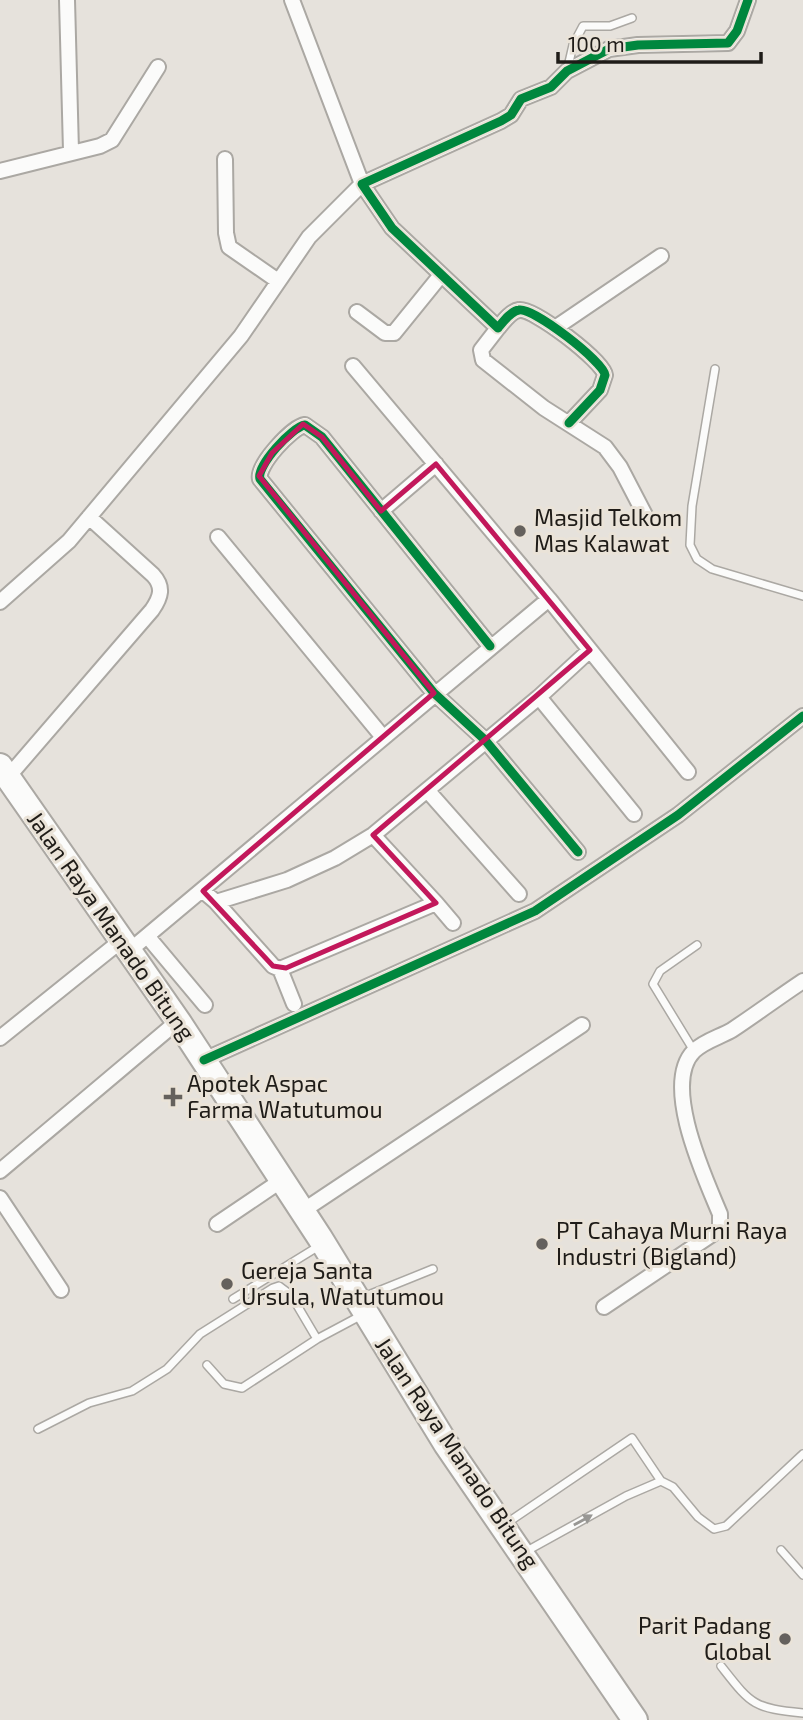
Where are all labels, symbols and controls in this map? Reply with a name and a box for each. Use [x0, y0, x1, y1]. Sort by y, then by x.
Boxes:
scale bar [558, 21, 761, 65]
text: 100 m [568, 31, 625, 56]
place label: Masjid Telkom Mas Kalawat [534, 503, 682, 557]
marker: Masjid Telkom Mas Kalawat [512, 523, 528, 539]
street label: Jalan Raya Manado Bitung [22, 805, 202, 1046]
place label: Apotek Aspac Farma Watutumou [187, 1069, 383, 1123]
marker: Apotek Aspac Farma Watutumou [165, 1089, 181, 1105]
place label: PT Cahaya Murni Raya Industri (Bigland) [556, 1216, 787, 1270]
marker: PT Cahaya Murni Raya Industri (Bigland) [534, 1236, 550, 1252]
place label: Gereja Santa Ursula, Watutumou [241, 1256, 444, 1310]
marker: Gereja Santa Ursula, Watutumou [219, 1276, 235, 1292]
street label: Jalan Raya Manado Bitung [370, 1331, 546, 1574]
one-way arrow [573, 1514, 592, 1526]
place label: Parit Padang Global [638, 1611, 771, 1665]
marker: Parit Padang Global [777, 1631, 793, 1647]

